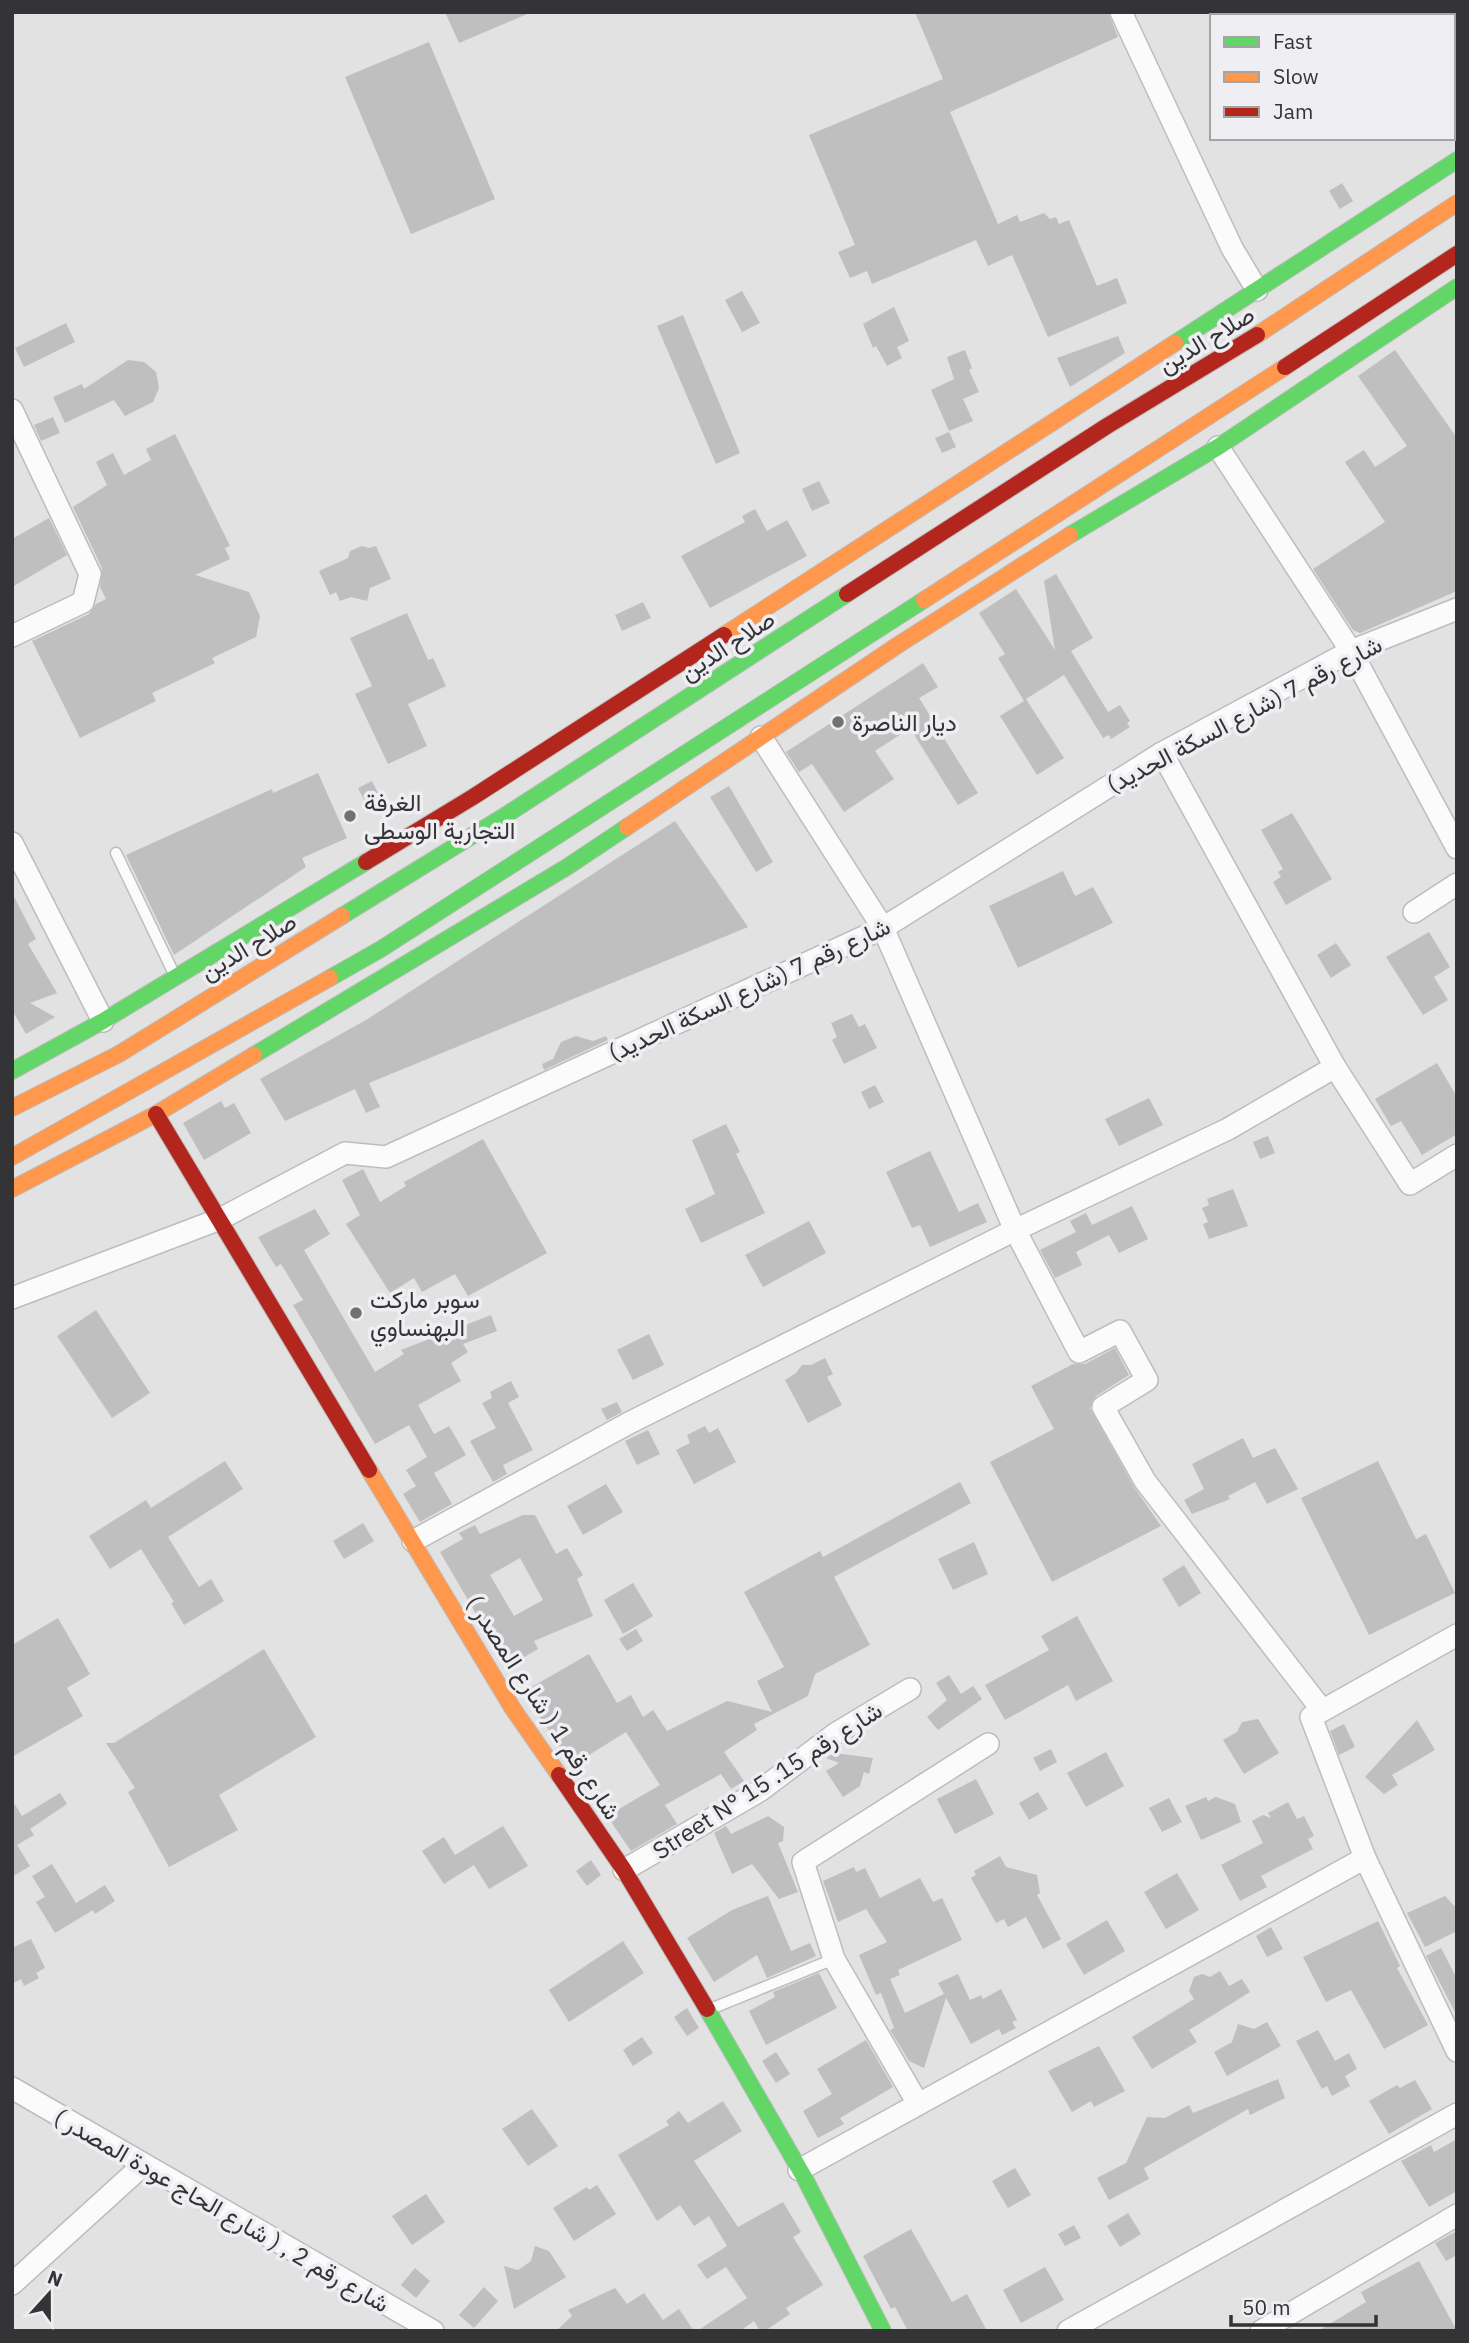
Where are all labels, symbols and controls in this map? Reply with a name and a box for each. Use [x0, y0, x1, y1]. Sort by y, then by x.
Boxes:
legend [1210, 14, 1455, 140]
text: Fast [1273, 27, 1313, 55]
text: Slow [1273, 62, 1319, 90]
text: Jam [1273, 97, 1313, 125]
street label: صلاح الدين [1152, 298, 1261, 381]
street label: صلاح الدين [673, 602, 781, 688]
street label: شارع رقم 7 (شارع السكة الحديد) [1101, 628, 1388, 801]
place label: ديار الناصرة [852, 706, 957, 738]
marker: ديار الناصرة [830, 714, 846, 730]
place label: الغرفة التجارية الوسطى [364, 786, 515, 846]
marker: الغرفة التجارية الوسطى [342, 808, 358, 824]
street label: صلاح الدين [194, 905, 303, 988]
street label: شارع رقم 7 (شارع السكة الحديد) [603, 910, 895, 1069]
place label: سوبر ماركت البهنساوي [370, 1283, 480, 1347]
marker: سوبر ماركت البهنساوي [348, 1305, 364, 1321]
street label: شارع رقم 1 ( شارع المصدر ) [458, 1589, 629, 1826]
street label: Street N° 15 .شارع رقم 15 [646, 1694, 888, 1867]
street label: شارع رقم 2 , ( شارع الحاج عودة المصدر ) [48, 2101, 395, 2320]
north arrow [14, 2259, 84, 2329]
text: N [44, 2264, 66, 2292]
scale bar [1231, 2284, 1376, 2328]
text: 50 m [1242, 2293, 1291, 2321]

